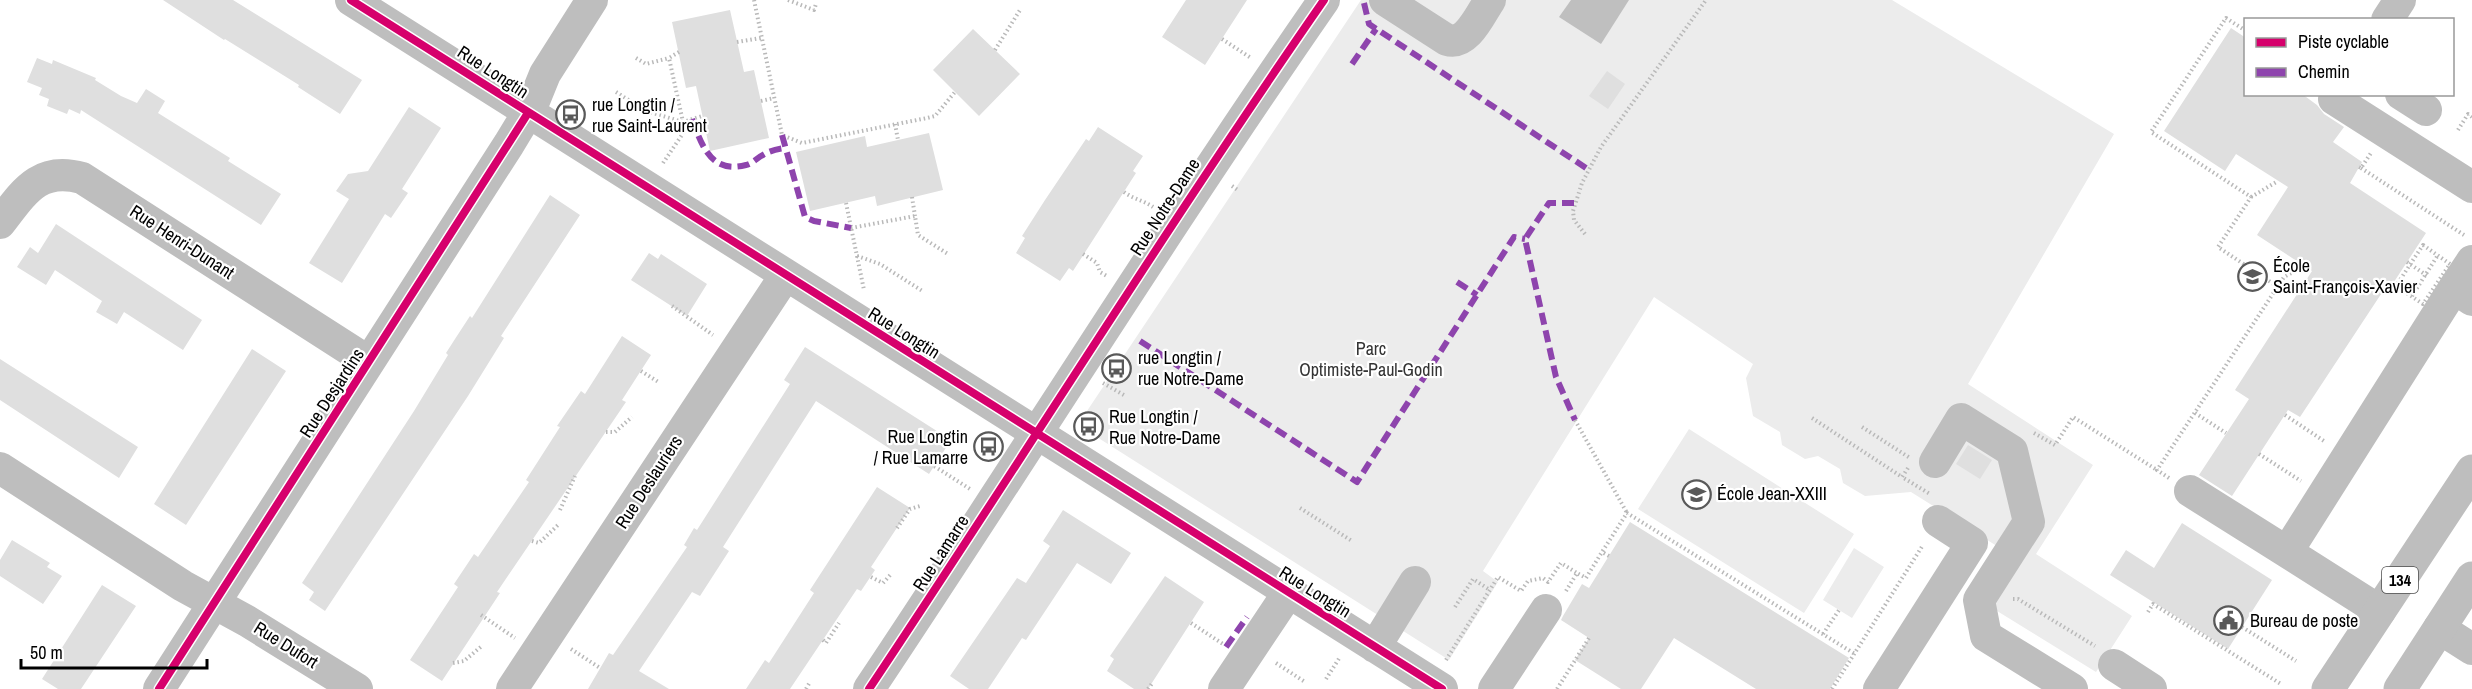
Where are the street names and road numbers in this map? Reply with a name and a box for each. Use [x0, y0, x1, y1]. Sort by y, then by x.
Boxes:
street label: Rue Longtin [453, 39, 534, 104]
street label: Rue Notre-Dame [1124, 153, 1205, 260]
street label: Rue Henri-Dunant [125, 198, 239, 285]
street label: Rue Longtin [864, 301, 945, 364]
street label: Rue Desjardins [293, 343, 370, 442]
street label: Rue Deslauriers [609, 430, 688, 533]
street label: Rue Lamarre [907, 510, 975, 596]
street label: Rue Longtin [1275, 560, 1356, 623]
road number: 134 [2382, 567, 2418, 593]
street label: Rue Dufort [249, 615, 323, 674]

